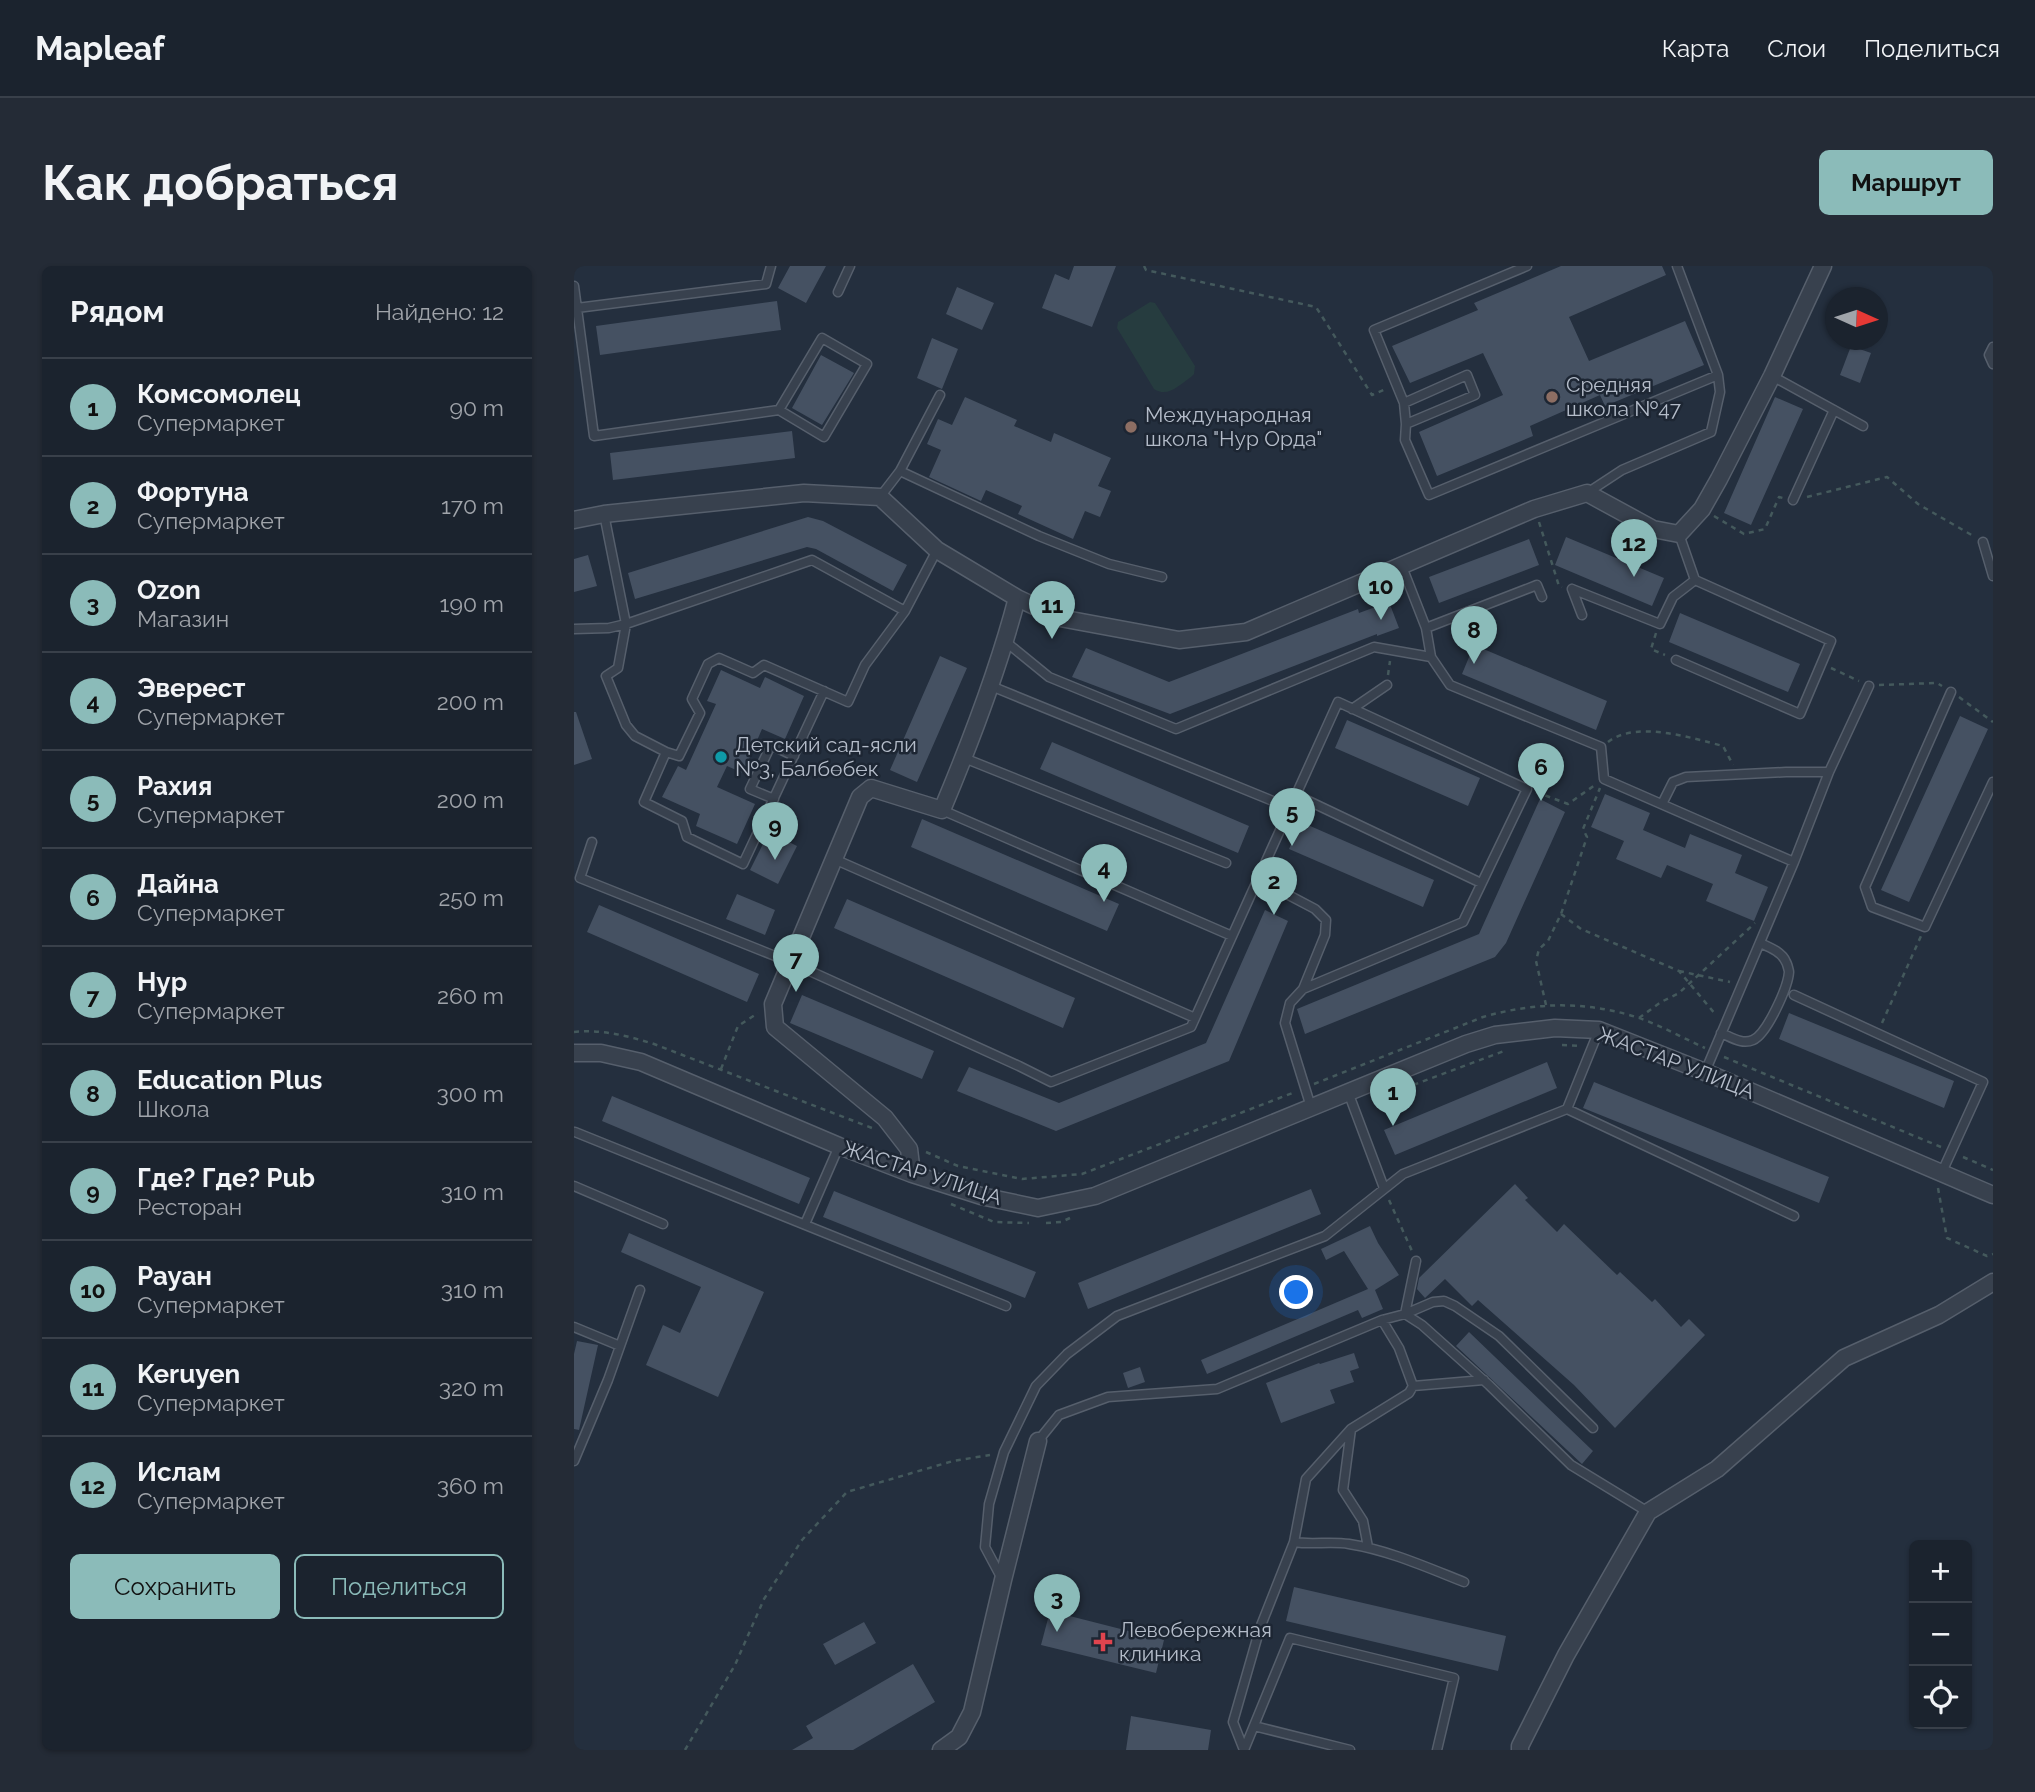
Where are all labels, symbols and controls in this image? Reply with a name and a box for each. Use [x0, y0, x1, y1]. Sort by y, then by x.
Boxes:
text: Mapleaf [35, 29, 165, 68]
text: Карта [1662, 34, 1729, 63]
text: Слои [1767, 34, 1826, 63]
text: Поделиться [1864, 34, 2000, 63]
button: Маршрут [1819, 150, 1993, 215]
text: Как добраться [42, 154, 399, 211]
north arrow [1825, 287, 1888, 350]
text: Рядом [70, 294, 164, 329]
text: Найдено: 12 [375, 298, 504, 325]
place label: Средняя школа №47 [1566, 372, 1682, 421]
text: Комсомолец [137, 379, 301, 409]
marker: Средняя школа №47 [1544, 389, 1560, 405]
text: 1 [87, 394, 99, 421]
text: 90 m [449, 394, 504, 421]
place label: Международная школа "Нур Орда" [1145, 402, 1322, 451]
text: Супермаркет [137, 409, 285, 436]
marker: Международная школа "Нур Орда" [1123, 419, 1139, 435]
text: Фортуна [137, 477, 249, 507]
text: 2 [87, 492, 99, 519]
text: 170 m [441, 492, 504, 519]
text: Супермаркет [137, 507, 285, 534]
pin: 12 [1611, 519, 1657, 577]
pin: 10 [1358, 562, 1404, 620]
text: Ozon [137, 575, 201, 605]
pin: 11 [1029, 581, 1075, 639]
text: 3 [87, 590, 99, 617]
text: 190 m [440, 590, 504, 617]
text: Магазин [137, 605, 229, 632]
pin: 8 [1451, 606, 1497, 664]
text: Эверест [137, 673, 245, 703]
text: 4 [86, 688, 100, 715]
text: 200 m [437, 688, 504, 715]
text: Супермаркет [137, 703, 285, 730]
place label: Детский сад-ясли №3, Балбөбек [735, 732, 917, 781]
pin: 6 [1518, 743, 1564, 801]
marker: Детский сад-ясли №3, Балбөбек [713, 749, 729, 765]
text: Рахия [137, 771, 212, 801]
text: 5 [87, 786, 99, 813]
text: 200 m [437, 786, 504, 813]
pin: 5 [1269, 788, 1315, 846]
text: Супермаркет [137, 801, 285, 828]
pin: 9 [752, 802, 798, 860]
pin: 4 [1081, 844, 1127, 902]
pin: 2 [1251, 857, 1297, 915]
text: Дайна [137, 869, 219, 899]
text: 6 [86, 884, 100, 911]
text: 250 m [438, 884, 504, 911]
text: Супермаркет [137, 899, 285, 926]
pin: 7 [773, 934, 819, 992]
text: Нур [137, 967, 187, 997]
text: 7 [87, 982, 99, 1009]
text: 260 m [437, 982, 504, 1009]
text: Супермаркет [137, 997, 285, 1024]
street label: ЖАСТАР УЛИЦА [1594, 1021, 1758, 1104]
text: Education Plus [137, 1065, 322, 1095]
pin: 1 [1370, 1068, 1416, 1126]
text: 8 [86, 1080, 100, 1107]
text: 300 m [437, 1080, 504, 1107]
text: Школа [137, 1095, 210, 1122]
street label: ЖАСТАР УЛИЦА [839, 1135, 1005, 1210]
text: Где? Где? Pub [137, 1163, 315, 1193]
text: 9 [86, 1178, 100, 1205]
text: 310 m [441, 1178, 504, 1205]
text: Ресторан [137, 1193, 242, 1220]
text: Рауан [137, 1261, 212, 1291]
your location [1279, 1275, 1313, 1309]
text: 10 [80, 1276, 106, 1303]
text: 310 m [441, 1276, 504, 1303]
text: Супермаркет [137, 1291, 285, 1318]
text: Keruyen [137, 1359, 240, 1389]
text: 11 [82, 1374, 104, 1401]
text: 320 m [439, 1374, 504, 1401]
text: Супермаркет [137, 1389, 285, 1416]
text: Ислам [137, 1457, 221, 1487]
text: 12 [81, 1472, 105, 1499]
text: 360 m [437, 1472, 504, 1499]
text: Супермаркет [137, 1487, 285, 1514]
map controls [1909, 1540, 1972, 1729]
button: + [1909, 1540, 1972, 1603]
button: Сохранить [70, 1554, 280, 1619]
button: Поделиться [294, 1554, 504, 1619]
pin: 3 [1034, 1574, 1080, 1632]
button: − [1909, 1603, 1972, 1666]
place label: Левобережная клиника [1119, 1617, 1272, 1666]
marker: Левобережная клиника [1093, 1632, 1113, 1652]
button: locate [1909, 1666, 1972, 1729]

